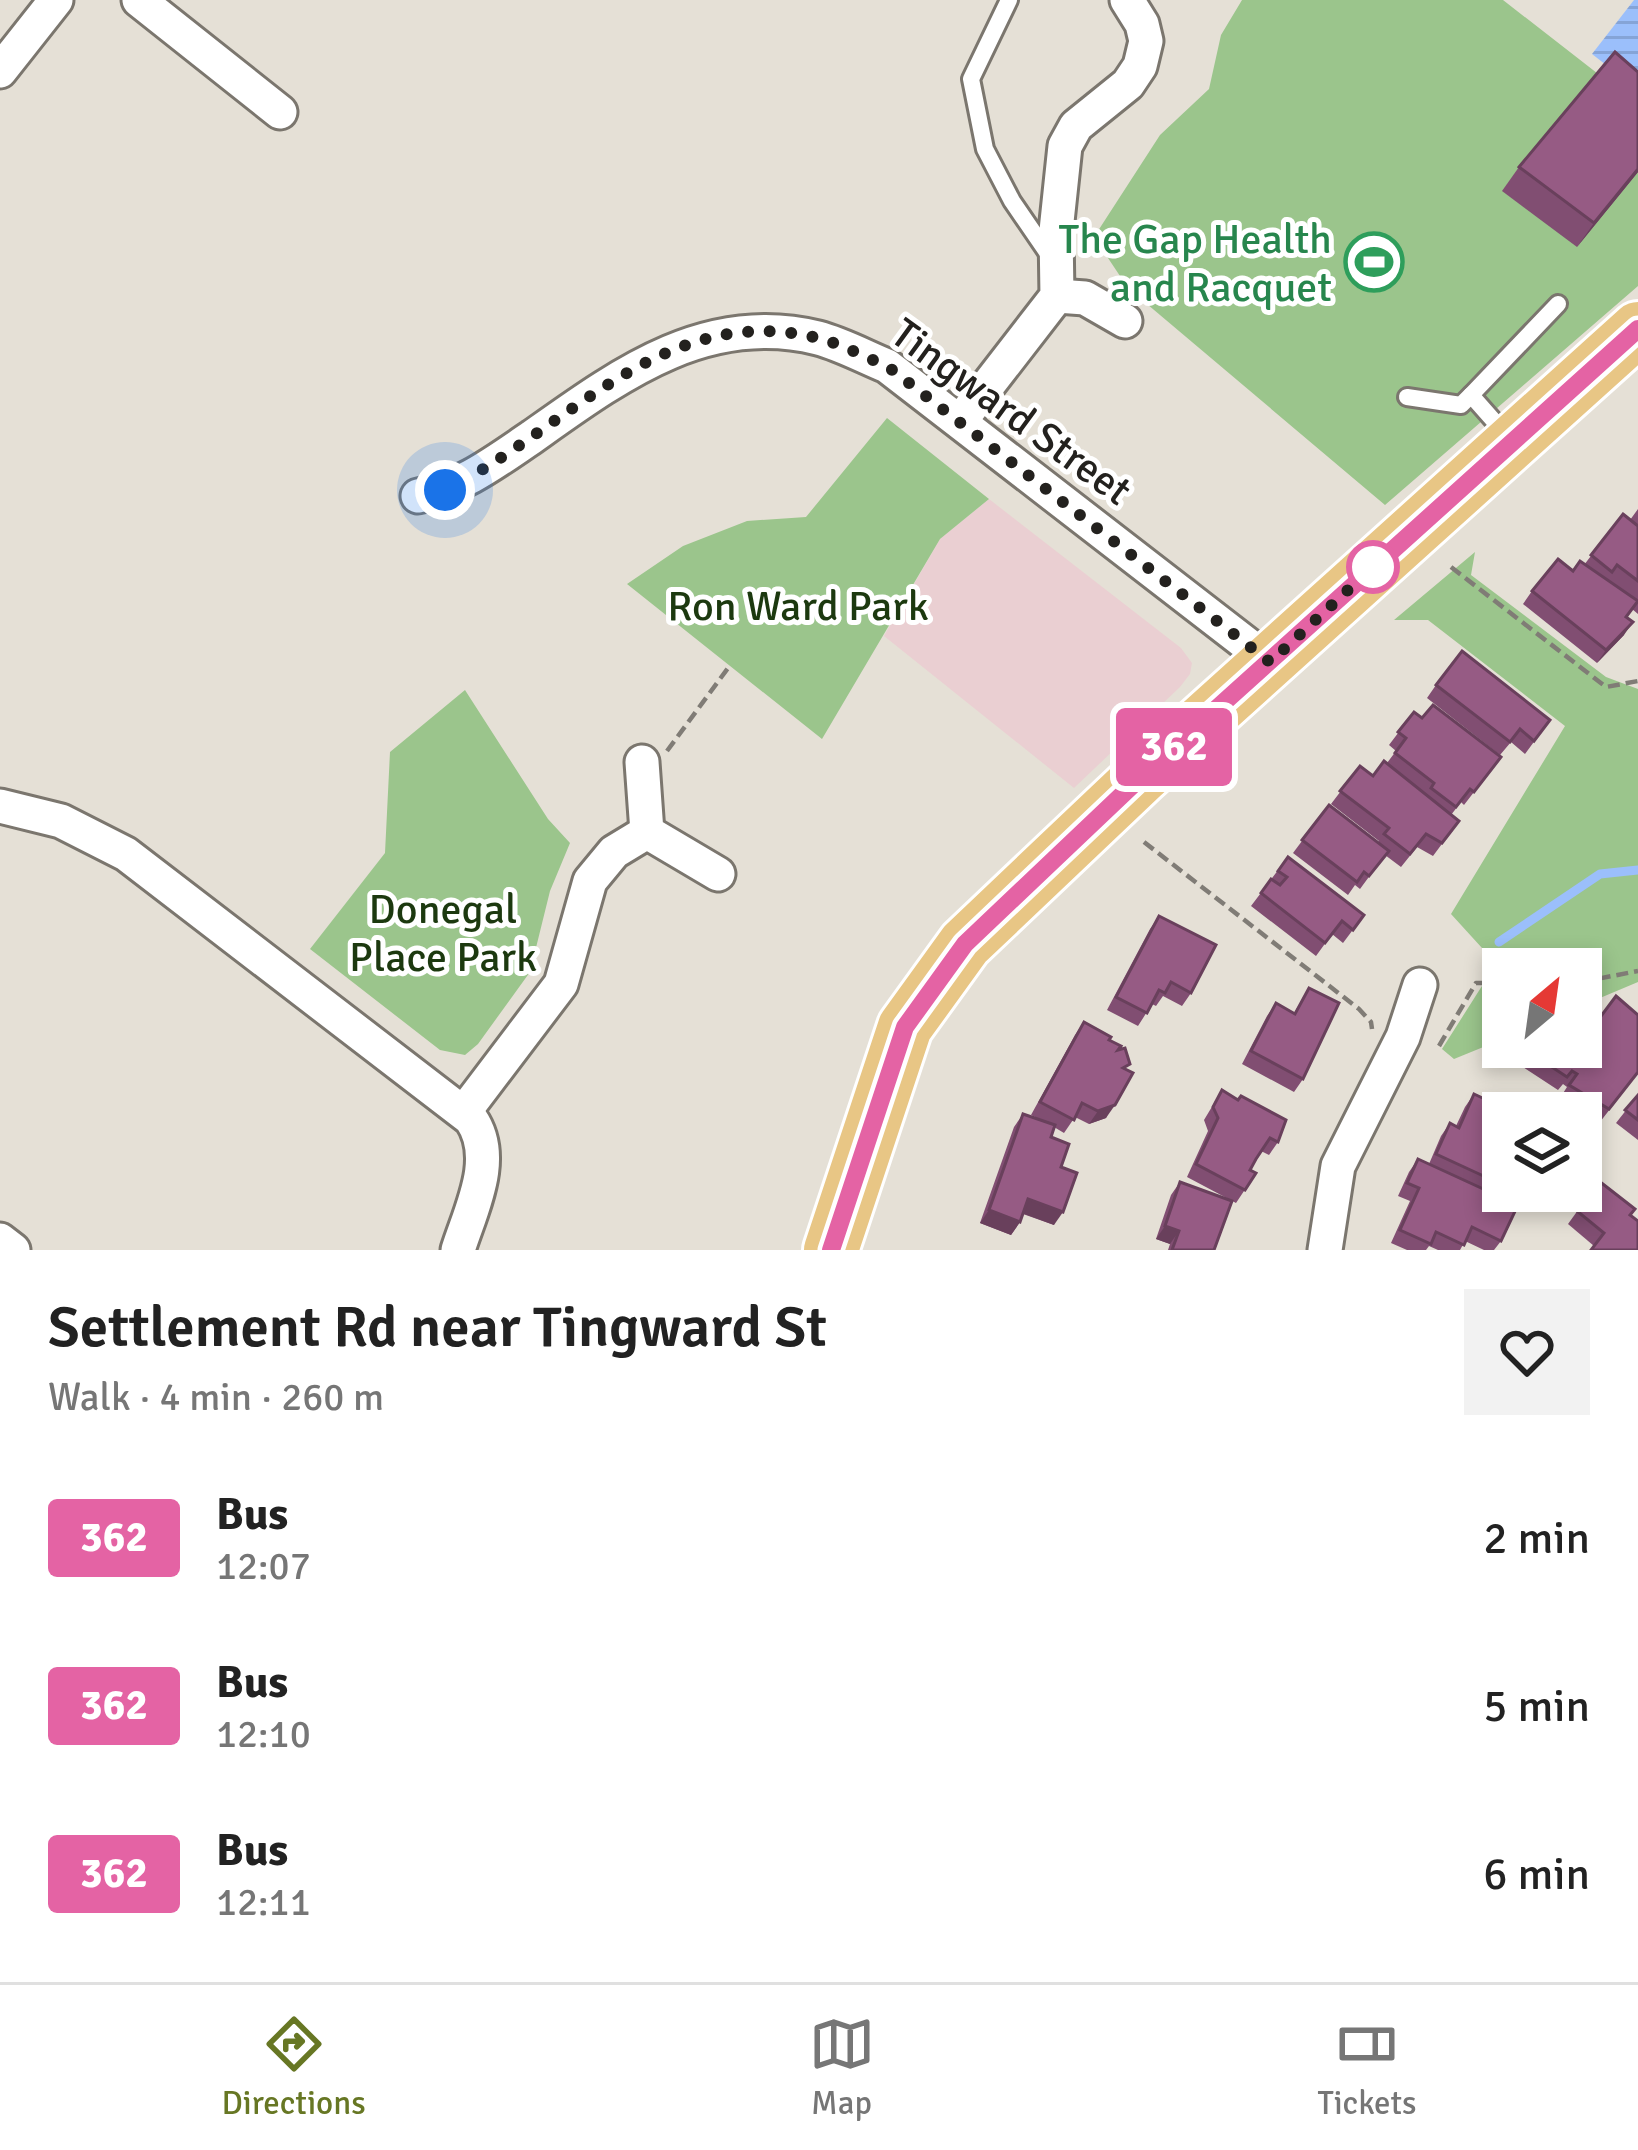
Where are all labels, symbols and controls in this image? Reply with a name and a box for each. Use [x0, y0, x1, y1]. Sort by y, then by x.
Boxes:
place label: The Gap Health and Racquet [1059, 214, 1332, 313]
sports icon: The Gap Health and Racquet [1343, 231, 1405, 293]
street label: Tingward Street [881, 308, 1141, 516]
your location [415, 460, 475, 520]
unlabelled marker [1348, 542, 1398, 592]
park label: Ron Ward Park [667, 581, 929, 632]
line badge: 362 [1105, 708, 1243, 786]
text: 362 [1140, 721, 1208, 772]
park label: Donegal Place Park [349, 884, 537, 983]
north arrow [1482, 948, 1602, 1068]
map controls [1482, 948, 1602, 1212]
button: layers [1482, 1092, 1602, 1212]
button: heart [1464, 1289, 1590, 1415]
text: Settlement Rd near Tingward St [48, 1292, 827, 1363]
text: Walk · 4 min · 260 m [48, 1373, 384, 1421]
text: Bus [216, 1487, 288, 1542]
text: 2 min [1483, 1511, 1590, 1566]
text: 362 [80, 1512, 148, 1563]
text: 12:07 [216, 1542, 311, 1590]
text: Bus [216, 1655, 288, 1710]
text: 5 min [1483, 1679, 1590, 1734]
text: 362 [80, 1680, 148, 1731]
text: 12:10 [216, 1710, 311, 1758]
text: Bus [216, 1823, 288, 1878]
text: 6 min [1483, 1847, 1590, 1902]
text: 362 [80, 1848, 148, 1899]
text: 12:11 [216, 1878, 311, 1926]
tab: Directions [221, 2011, 366, 2124]
tab: Map [809, 2011, 875, 2124]
tab: Tickets [1317, 2011, 1417, 2124]

